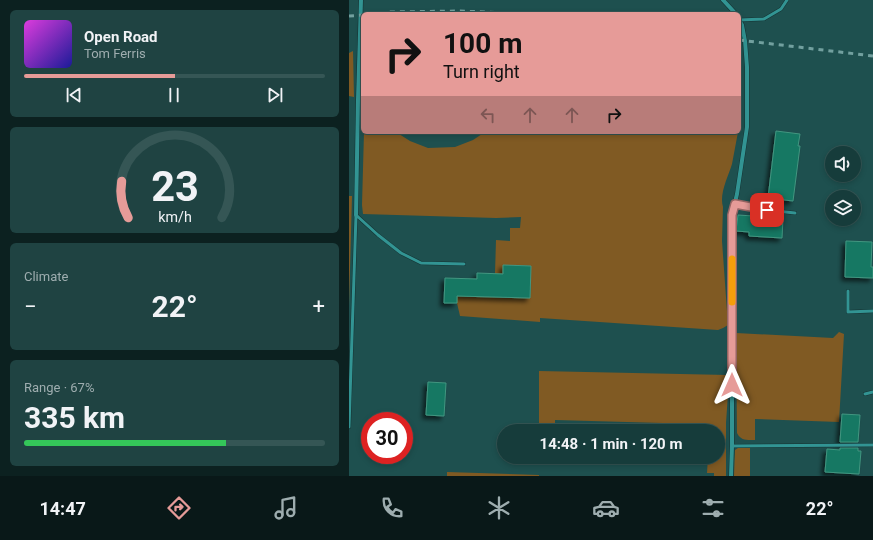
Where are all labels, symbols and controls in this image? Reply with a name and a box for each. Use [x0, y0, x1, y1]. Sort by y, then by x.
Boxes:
text: 100 m [443, 27, 522, 60]
text: Open Road [84, 28, 158, 46]
icon: right [377, 28, 429, 80]
text: Tom Ferris [84, 46, 146, 61]
text: Turn right [443, 61, 520, 82]
icon: previous [63, 84, 85, 106]
icon: pause [163, 84, 185, 106]
icon: next [264, 84, 286, 106]
icon: left [477, 104, 499, 126]
icon: ahead [519, 104, 541, 126]
icon: ahead [561, 104, 583, 126]
icon: right [603, 104, 625, 126]
map controls [825, 146, 861, 226]
button: sound [825, 146, 861, 182]
text: 23 [151, 162, 198, 211]
button: layers [825, 190, 861, 226]
pin [750, 193, 784, 227]
icon: arrive [756, 199, 778, 221]
text: km/h [158, 208, 191, 224]
text: Climate [24, 269, 68, 284]
text: 22° [151, 289, 198, 324]
text: − [24, 294, 37, 319]
text: + [313, 294, 325, 319]
position arrow [711, 364, 753, 406]
text: Range · 67% [24, 380, 94, 395]
text: 335 km [24, 400, 125, 435]
speed limit sign: 30 [361, 412, 413, 464]
text: 14:48 · 1 min · 120 m [540, 435, 682, 453]
icon: directions [165, 494, 193, 522]
icon: music [272, 494, 300, 522]
icon: phone [378, 494, 406, 522]
icon: climate [485, 494, 513, 522]
icon: car [592, 494, 620, 522]
icon: filters [699, 494, 727, 522]
text: 14:47 [39, 498, 86, 519]
text: 22° [806, 498, 834, 519]

